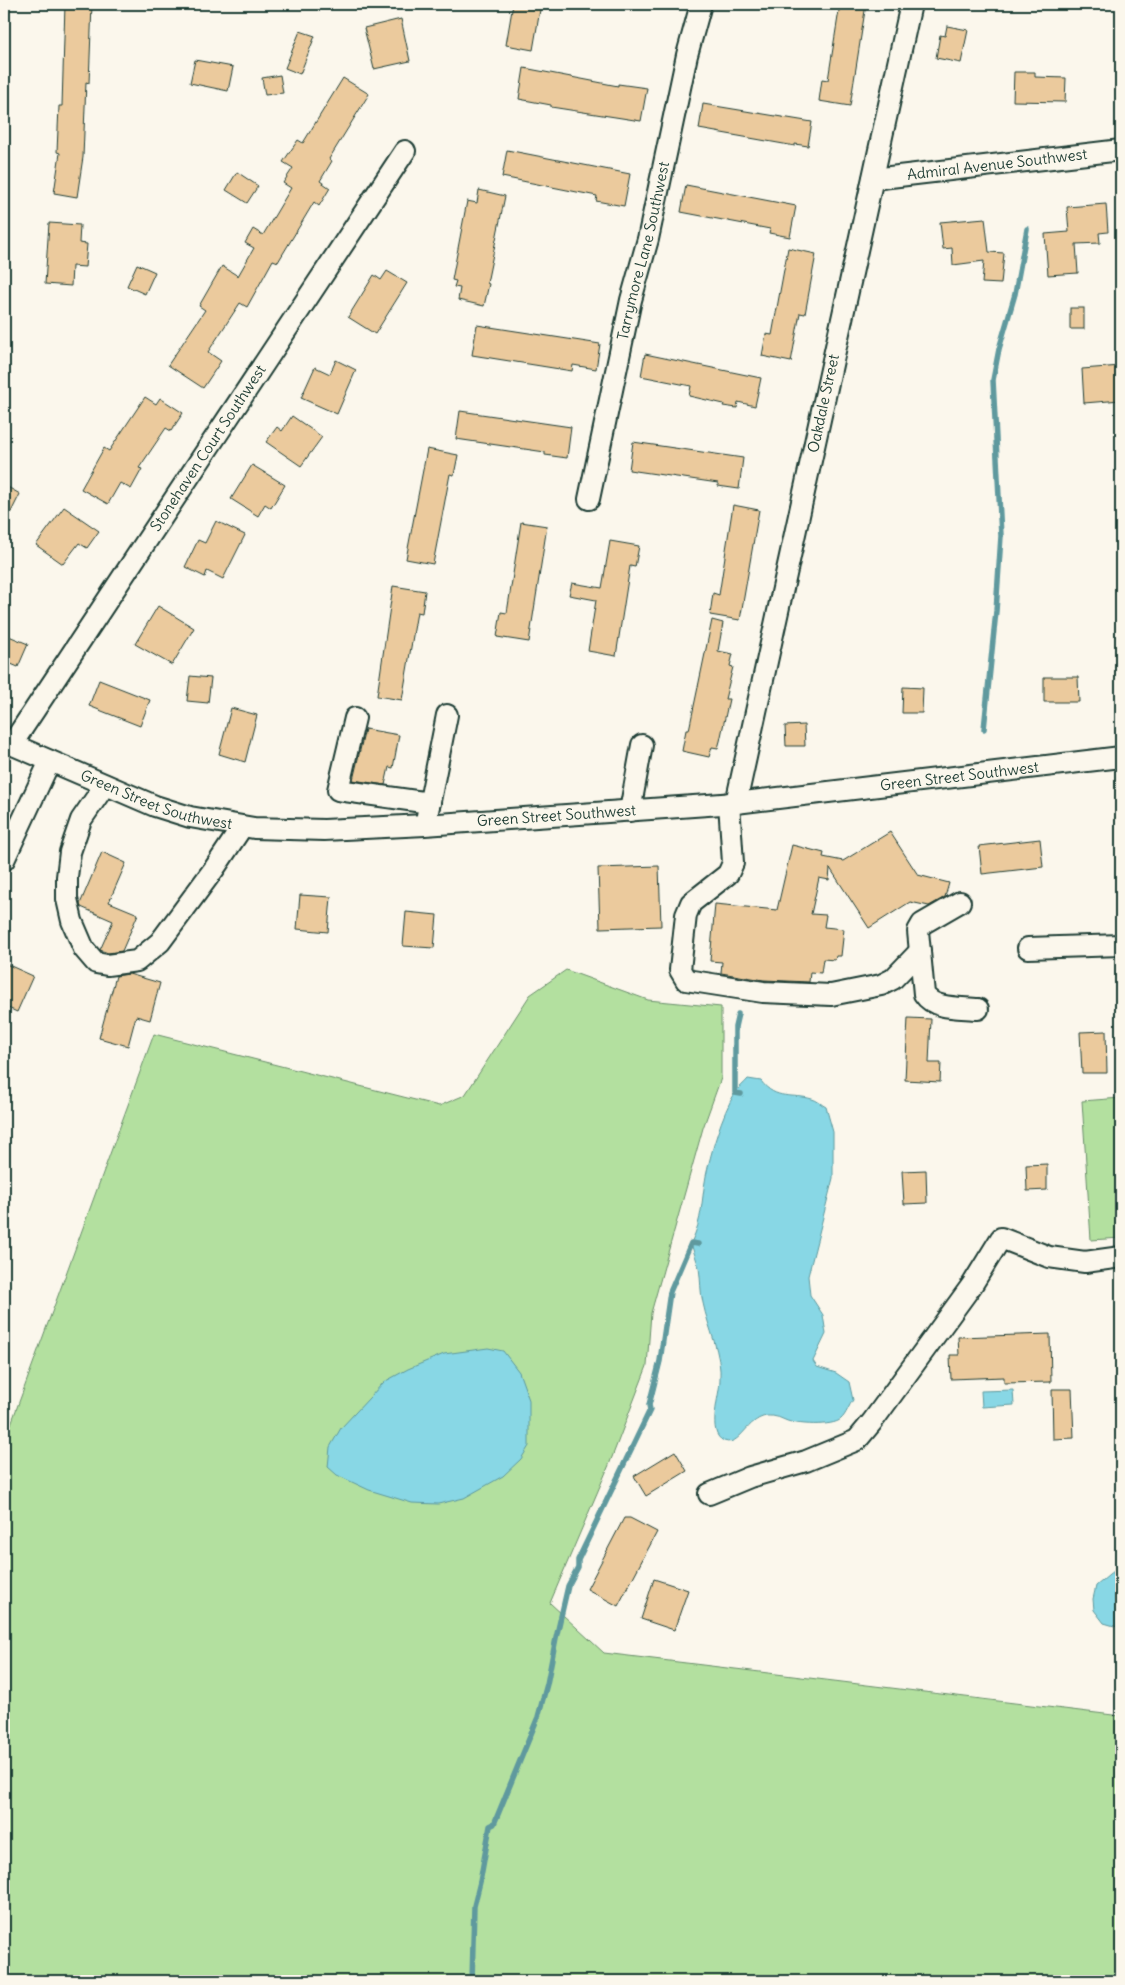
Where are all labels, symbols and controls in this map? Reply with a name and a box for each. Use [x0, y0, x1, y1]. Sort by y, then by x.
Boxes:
street label: Admiral Avenue Southwest [906, 144, 1088, 184]
street label: Tarrymore Lane Southwest [613, 160, 673, 342]
street label: Oakdale Street [803, 352, 843, 454]
street label: Stonehaven Court Southwest [146, 361, 270, 535]
street label: Green Street Southwest [879, 757, 1040, 795]
street label: Green Street Southwest [78, 765, 234, 833]
street label: Green Street Southwest [476, 800, 637, 830]

